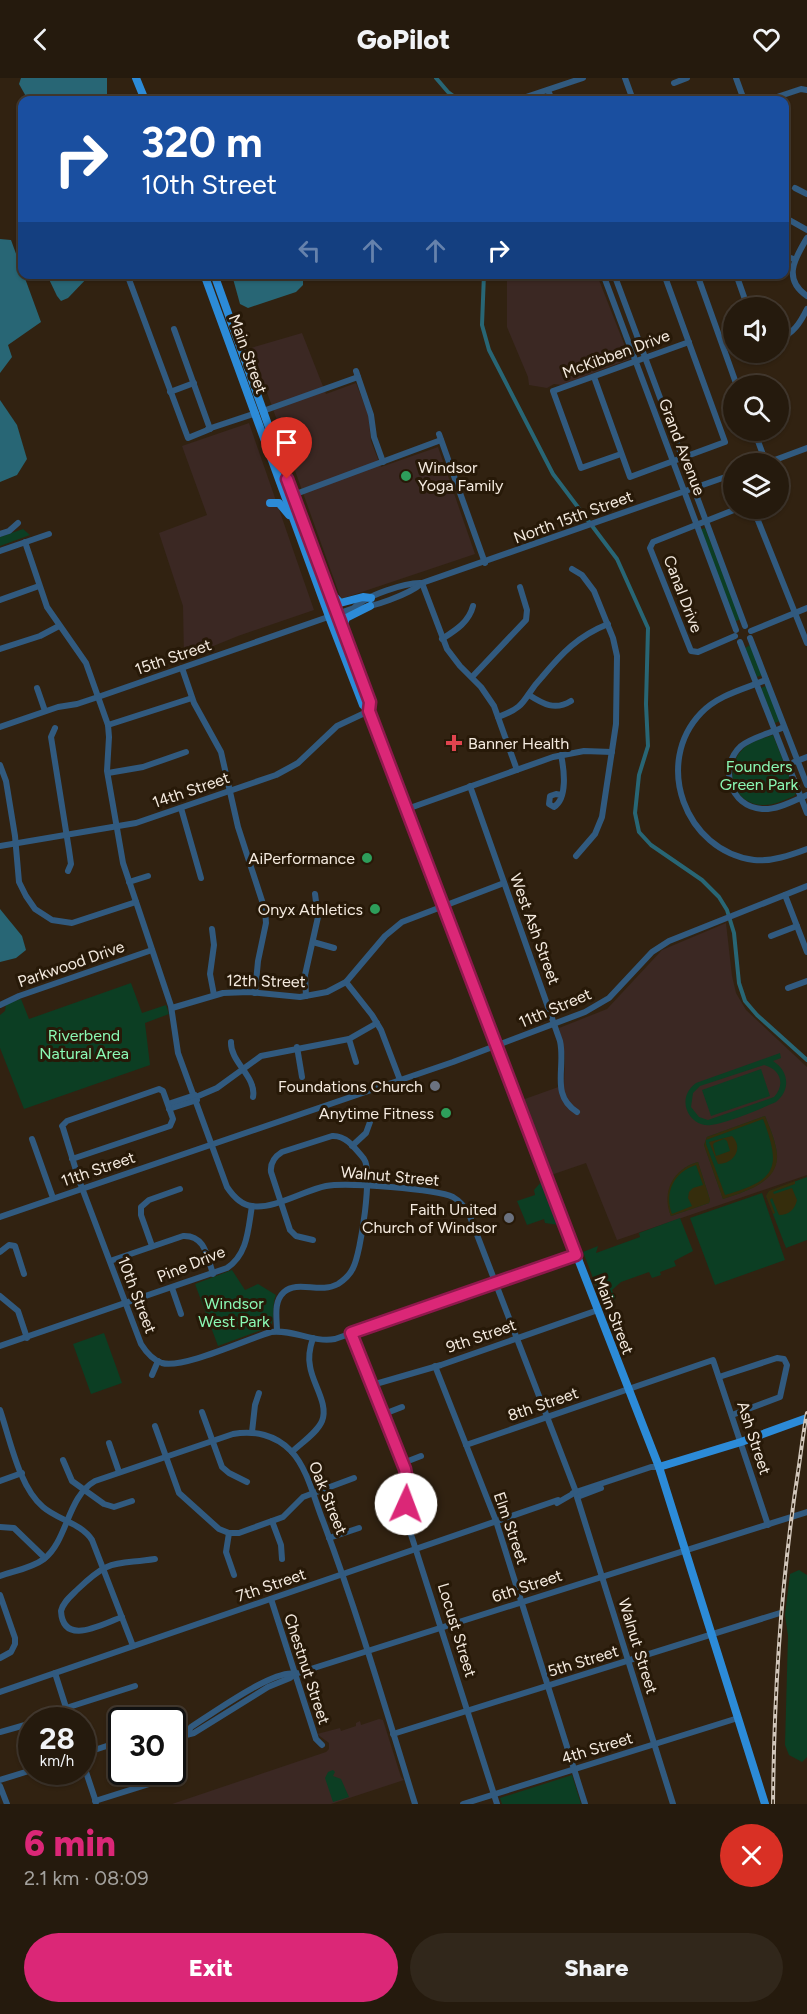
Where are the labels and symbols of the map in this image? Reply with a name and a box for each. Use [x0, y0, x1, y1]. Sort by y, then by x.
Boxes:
street label: Main Street [225, 312, 271, 396]
street label: McKibben Drive [560, 326, 673, 382]
street label: Grand Avenue [655, 396, 709, 498]
pin [261, 417, 312, 479]
place label: Windsor Yoga Family [418, 458, 504, 495]
marker: Windsor Yoga Family [399, 469, 413, 483]
street label: North 15th Street [511, 487, 635, 547]
street label: Canal Drive [660, 553, 707, 636]
street label: 15th Street [132, 635, 214, 679]
marker: Banner Health [445, 734, 463, 752]
place label: Banner Health [468, 734, 569, 753]
park label: Founders Green Park [720, 757, 798, 794]
street label: 14th Street [150, 768, 232, 812]
place label: AiPerformance [249, 849, 355, 868]
marker: AiPerformance [360, 851, 374, 865]
street label: West Ash Street [506, 871, 564, 987]
place label: Onyx Athletics [258, 900, 363, 919]
marker: Onyx Athletics [368, 902, 382, 916]
street label: Parkwood Drive [15, 937, 127, 991]
street label: 12th Street [226, 971, 306, 991]
street label: 11th Street [516, 984, 594, 1032]
park label: Riverbend Natural Area [39, 1026, 129, 1063]
place label: Foundations Church [278, 1077, 423, 1096]
marker: Foundations Church [428, 1079, 442, 1093]
place label: Anytime Fitness [319, 1104, 434, 1123]
marker: Anytime Fitness [439, 1106, 453, 1120]
street label: 11th Street [59, 1147, 137, 1191]
street label: Walnut Street [340, 1162, 440, 1190]
place label: Faith United Church of Windsor [362, 1200, 498, 1237]
marker: Faith United Church of Windsor [502, 1211, 516, 1225]
street label: Pine Drive [154, 1242, 228, 1286]
street label: 10th Street [114, 1254, 160, 1336]
street label: Main Street [590, 1273, 638, 1357]
park label: Windsor West Park [198, 1294, 270, 1331]
street label: 9th Street [443, 1315, 519, 1357]
street label: 8th Street [505, 1383, 581, 1425]
street label: Ash Street [733, 1399, 775, 1477]
street label: Oak Street [305, 1459, 351, 1537]
position arrow [374, 1472, 438, 1536]
street label: Elm Street [490, 1489, 532, 1567]
street label: 7th Street [234, 1564, 308, 1606]
street label: 6th Street [489, 1566, 565, 1606]
street label: Locust Street [434, 1581, 480, 1679]
street label: Walnut Street [614, 1596, 662, 1696]
street label: Chestnut Street [280, 1611, 334, 1727]
street label: 5th Street [545, 1641, 621, 1681]
speed limit sign: 30 [108, 1707, 186, 1785]
street label: 4th Street [559, 1728, 635, 1768]

